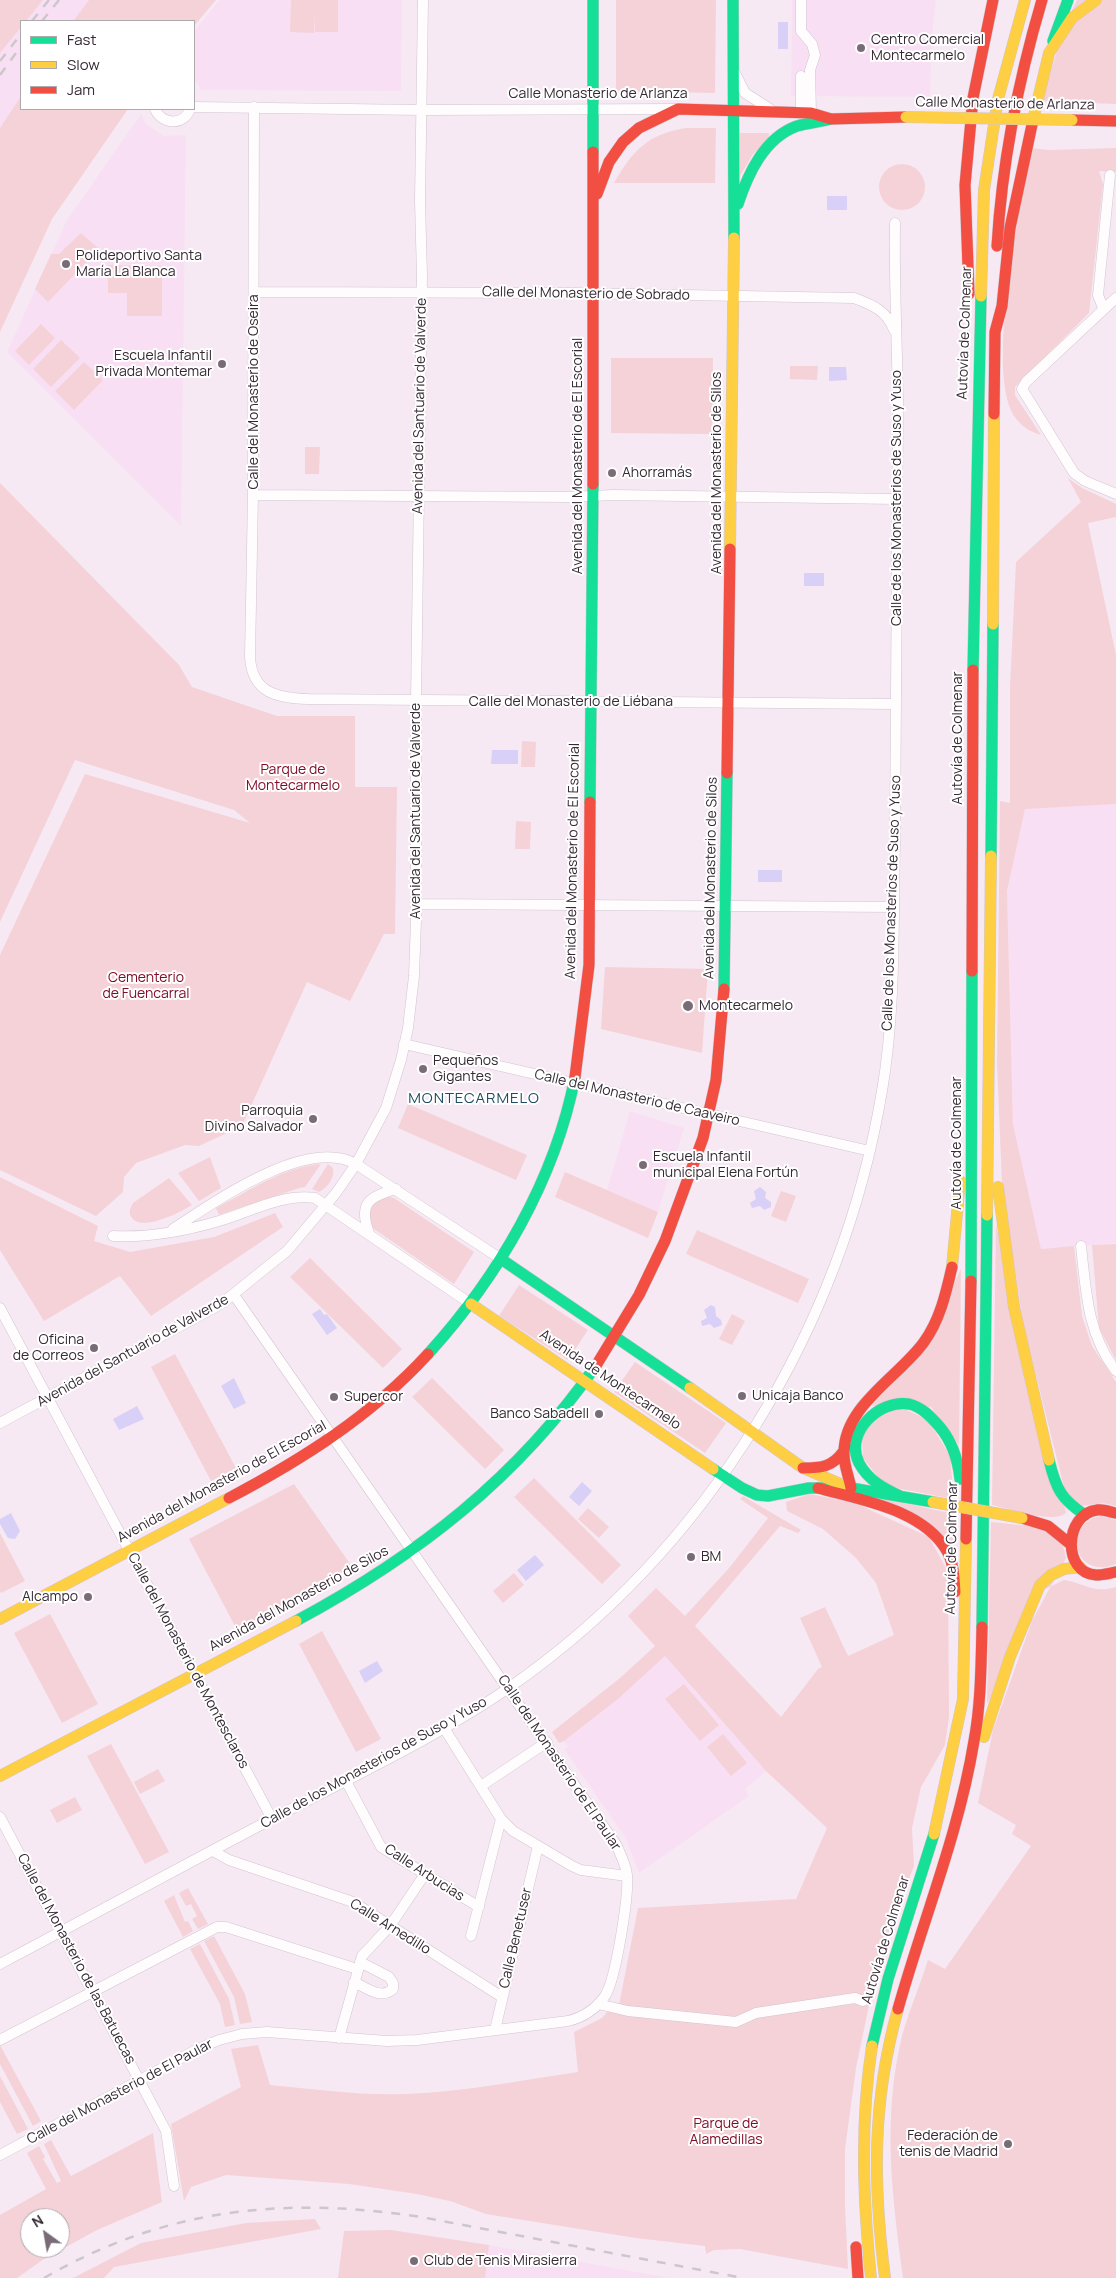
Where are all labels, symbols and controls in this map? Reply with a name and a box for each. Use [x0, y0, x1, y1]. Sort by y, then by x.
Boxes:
legend [20, 20, 195, 110]
text: Fast [67, 29, 96, 50]
place label: Centro Comercial Montecarmelo [871, 32, 984, 64]
marker: Centro Comercial Montecarmelo [855, 42, 867, 54]
text: Slow [67, 54, 100, 75]
text: Jam [67, 79, 95, 100]
street label: Calle Monasterio de Arlanza [508, 86, 688, 102]
street label: Calle Monasterio de Arlanza [915, 94, 1095, 114]
place label: Polideportivo Santa María La Blanca [76, 248, 202, 280]
marker: Polideportivo Santa María La Blanca [60, 258, 72, 270]
street label: Autovía de Colmenar [954, 266, 976, 400]
street label: Calle del Monasterio de Sobrado [482, 284, 690, 304]
street label: Calle del Monasterio de Oseira [246, 294, 262, 490]
street label: Avenida del Santuario de Valverde [410, 298, 430, 514]
street label: Avenida del Monasterio de El Escorial [570, 338, 586, 574]
place label: Escuela Infantil Privada Montemar [96, 348, 212, 381]
marker: Escuela Infantil Privada Montemar [216, 358, 228, 370]
street label: Calle de los Monasterios de Suso y Yuso [889, 370, 905, 626]
street label: Avenida del Monasterio de Silos [709, 372, 725, 574]
place label: Ahorramás [622, 465, 692, 481]
marker: Ahorramás [606, 467, 618, 479]
street label: Autovía de Colmenar [950, 671, 966, 805]
street label: Calle del Monasterio de Liébana [469, 694, 673, 710]
street label: Avenida del Santuario de Valverde [408, 703, 424, 919]
street label: Avenida del Monasterio de El Escorial [563, 743, 583, 979]
park label: Parque de Montecarmelo [246, 762, 340, 794]
street label: Calle de los Monasterios de Suso y Yuso [879, 775, 905, 1031]
street label: Avenida del Monasterio de Silos [701, 777, 721, 979]
park label: Cementerio de Fuencarral [102, 970, 190, 1002]
place label: Montecarmelo [699, 998, 793, 1014]
marker: Montecarmelo [681, 999, 695, 1013]
place label: Pequeños Gigantes [433, 1053, 498, 1086]
marker: Pequeños Gigantes [417, 1063, 429, 1075]
street label: Calle del Monasterio de Caaveiro [533, 1066, 741, 1130]
street label: Autovía de Colmenar [949, 1076, 965, 1210]
district label: MONTECARMELO [407, 1090, 541, 1108]
place label: Parroquia Divino Salvador [205, 1103, 303, 1136]
marker: Parroquia Divino Salvador [307, 1113, 319, 1125]
place label: Escuela Infantil municipal Elena Fortún [653, 1149, 798, 1182]
marker: Escuela Infantil municipal Elena Fortún [637, 1159, 649, 1171]
street label: Avenida del Santuario de Valverde [34, 1291, 232, 1411]
street label: Avenida de Montecarmelo [536, 1326, 684, 1434]
place label: Oficina de Correos [13, 1332, 84, 1364]
marker: Oficina de Correos [88, 1342, 100, 1354]
place label: Unicaja Banco [752, 1388, 843, 1404]
place label: Supercor [344, 1389, 403, 1405]
marker: Unicaja Banco [736, 1390, 748, 1402]
marker: Supercor [328, 1391, 340, 1403]
place label: Banco Sabadell [490, 1406, 589, 1422]
marker: Banco Sabadell [593, 1408, 605, 1420]
street label: Avenida del Monasterio de El Escorial [115, 1417, 329, 1547]
street label: Autovía de Colmenar [942, 1481, 962, 1615]
street label: Avenida del Monasterio de Silos [206, 1543, 392, 1655]
place label: BM [701, 1549, 721, 1565]
street label: Calle del Monasterio de Montesclaros [124, 1550, 252, 1772]
marker: BM [685, 1551, 697, 1563]
place label: Alcampo [22, 1589, 78, 1605]
marker: Alcampo [82, 1591, 94, 1603]
street label: Calle del Monasterio de El Paular [494, 1672, 624, 1854]
street label: Calle de los Monasterios de Suso y Yuso [258, 1694, 490, 1832]
street label: Calle Arbucias [381, 1841, 467, 1905]
street label: Calle del Monasterio de las Batuecas [13, 1851, 139, 2067]
street label: Autovía de Colmenar [858, 1874, 914, 2006]
street label: Calle Benetuser [496, 1886, 536, 1990]
street label: Calle Arnedillo [347, 1895, 433, 1959]
street label: Calle del Monasterio de El Paular [24, 2036, 216, 2148]
park label: Parque de Alamedillas [689, 2116, 763, 2148]
place label: Federación de tenis de Madrid [899, 2128, 998, 2160]
marker: Federación de tenis de Madrid [1002, 2138, 1014, 2150]
north arrow [20, 2208, 70, 2258]
text: N [28, 2210, 47, 2231]
place label: Club de Tenis Mirasierra [424, 2253, 577, 2269]
marker: Club de Tenis Mirasierra [408, 2255, 420, 2267]

